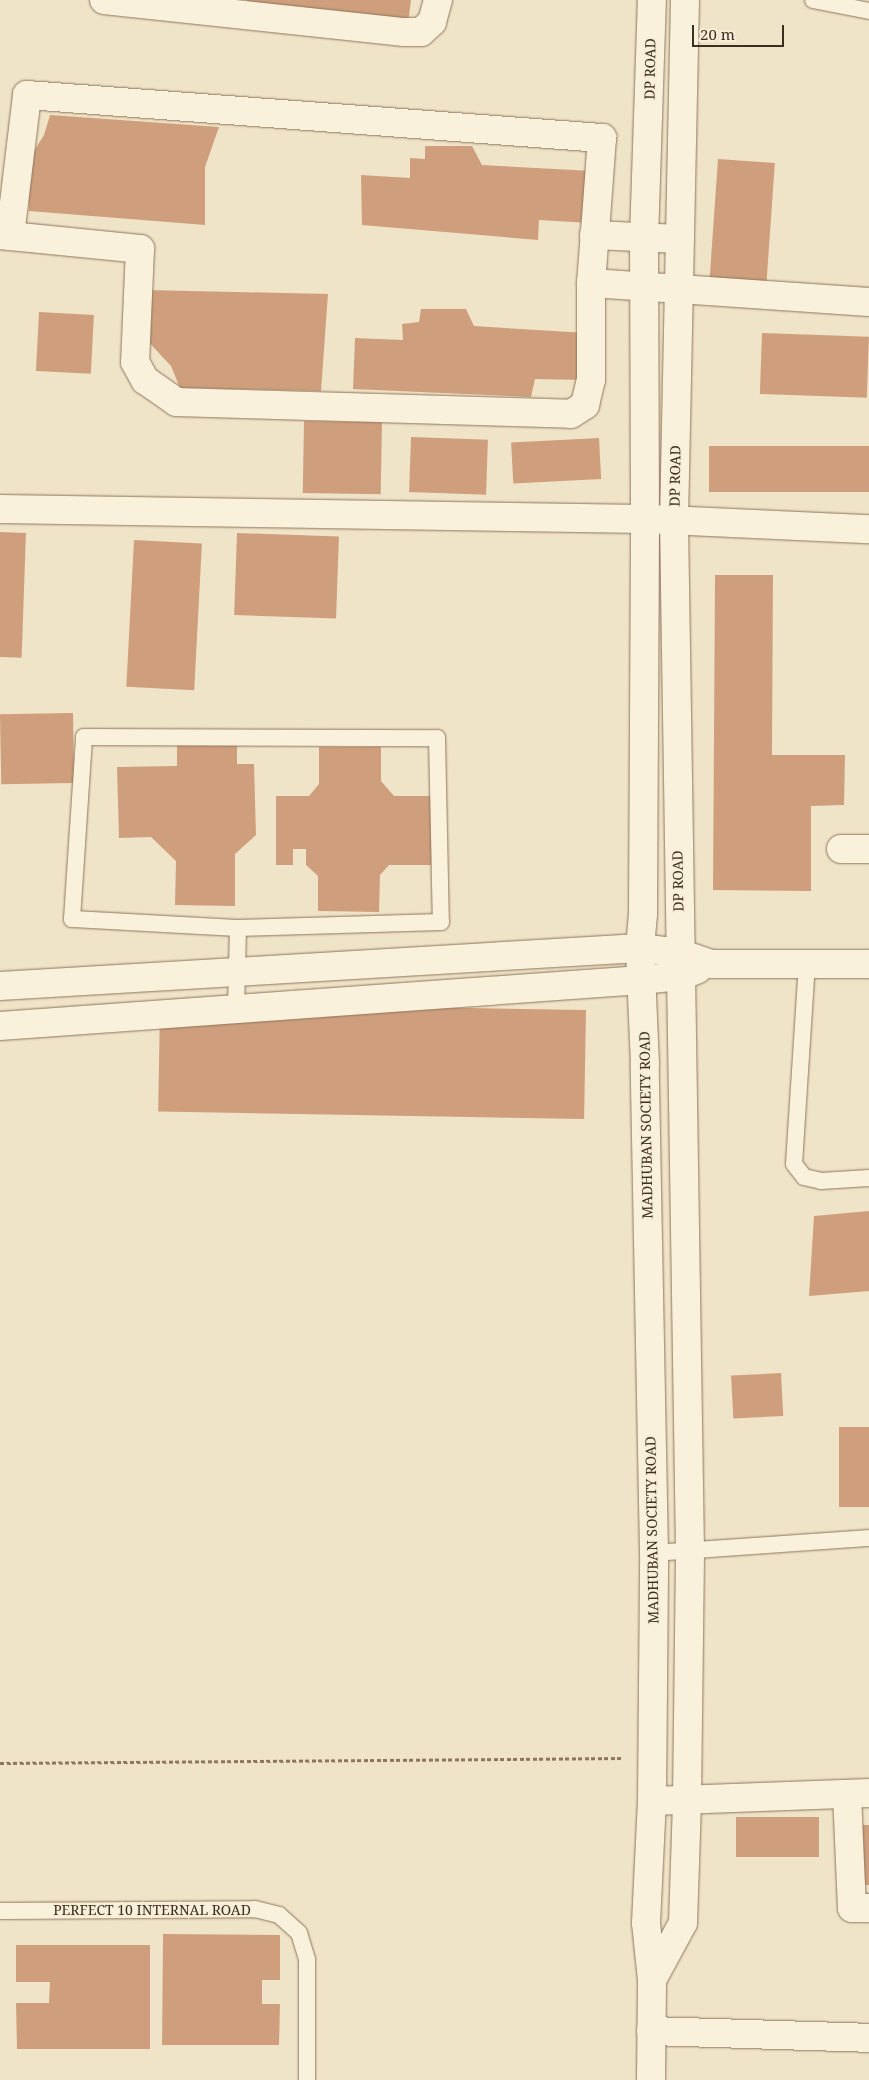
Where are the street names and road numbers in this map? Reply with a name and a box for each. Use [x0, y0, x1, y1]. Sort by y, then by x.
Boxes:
street label: DP ROAD [641, 38, 659, 100]
street label: DP ROAD [666, 445, 684, 507]
street label: DP ROAD [669, 850, 687, 912]
street label: MADHUBAN SOCIETY ROAD [636, 1031, 656, 1219]
street label: MADHUBAN SOCIETY ROAD [642, 1436, 662, 1624]
street label: PERFECT 10 INTERNAL ROAD [53, 1902, 251, 1918]

